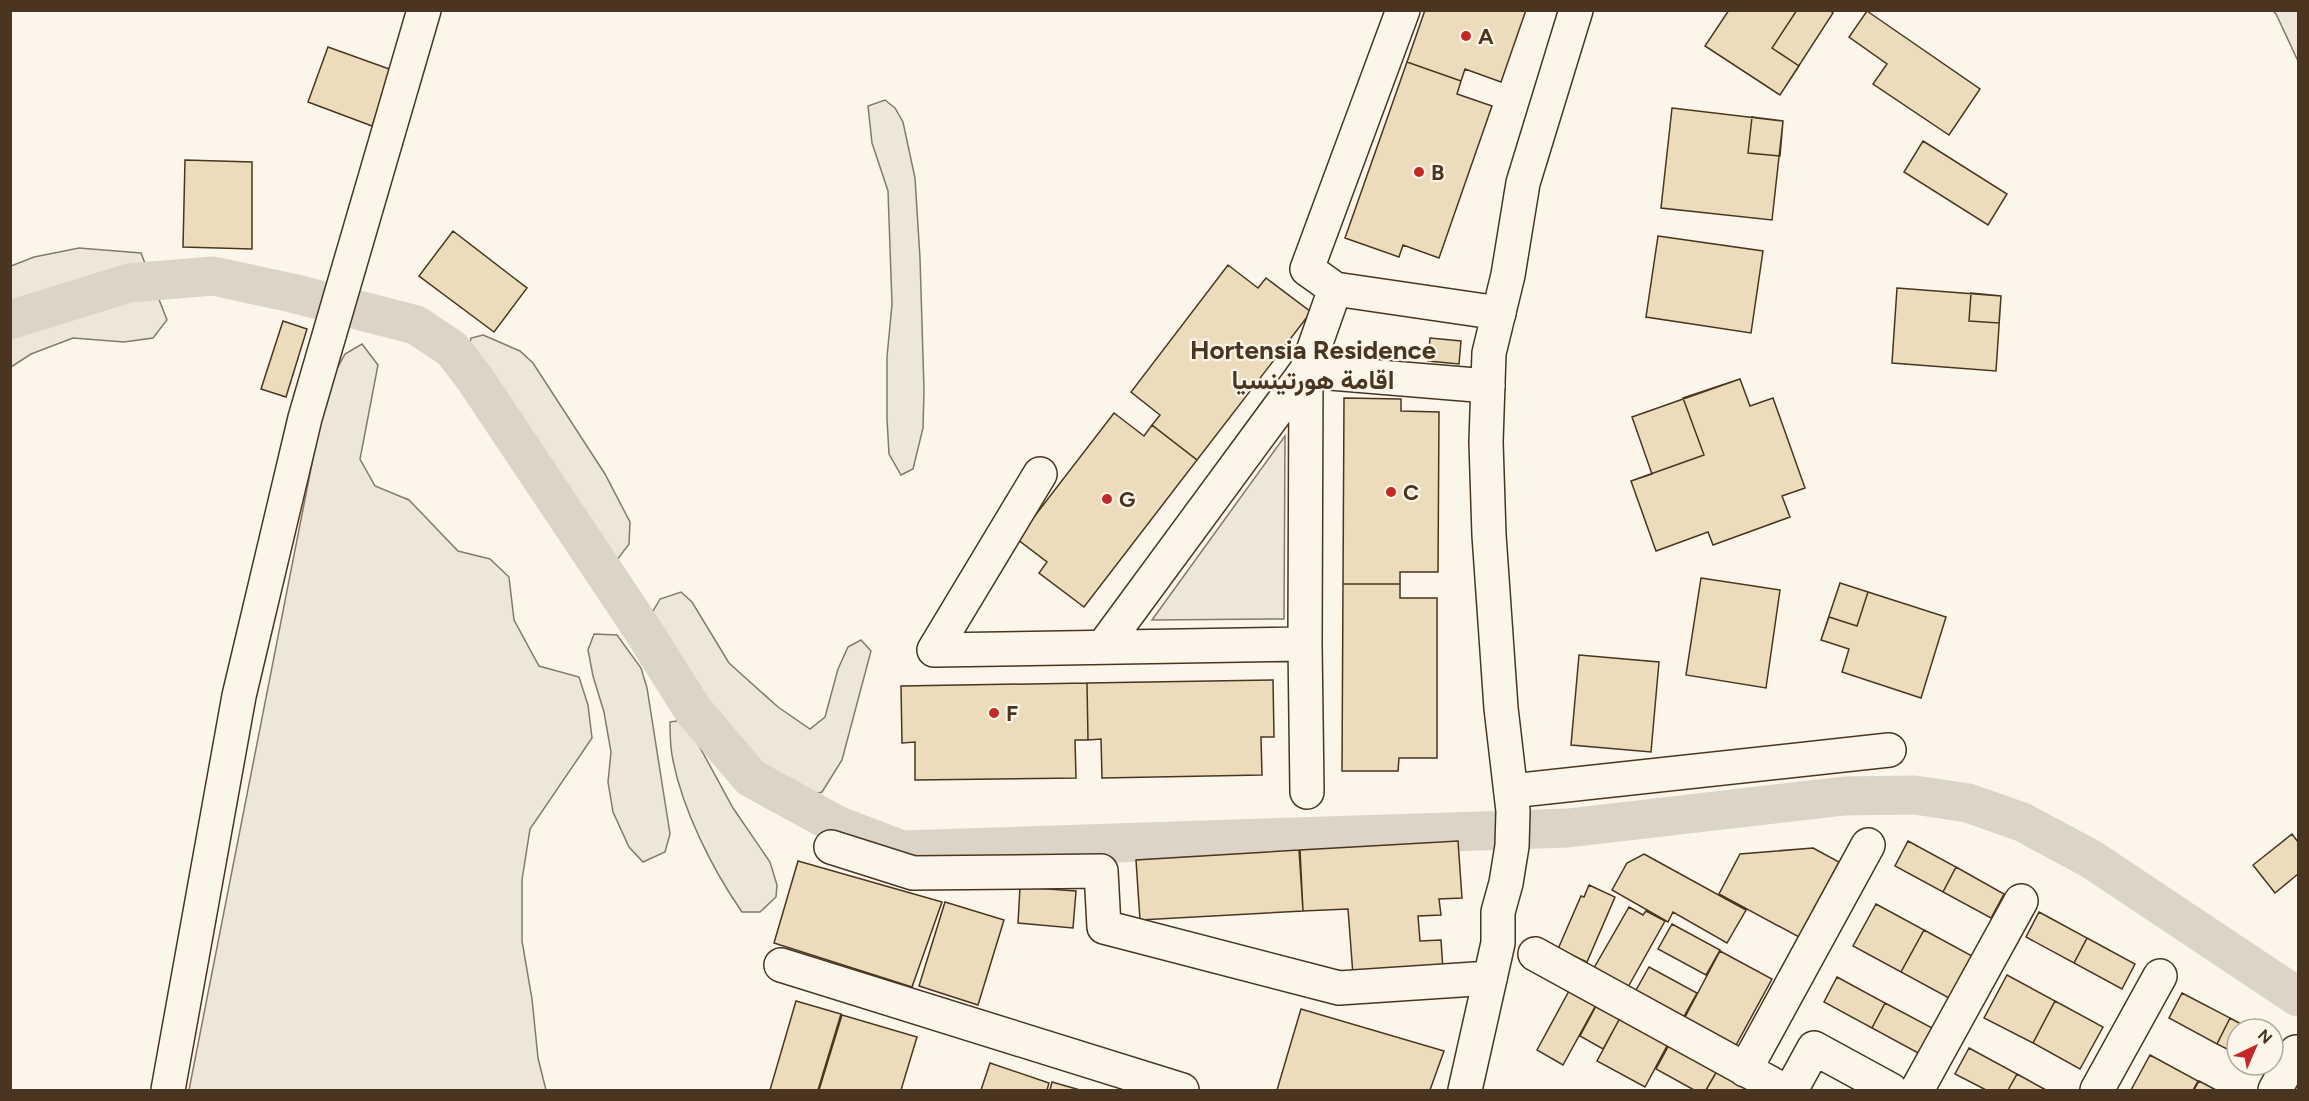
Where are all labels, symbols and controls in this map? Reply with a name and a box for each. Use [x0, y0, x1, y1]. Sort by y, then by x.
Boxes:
place label: A [1478, 23, 1494, 50]
marker: A [1459, 29, 1473, 43]
place label: B [1431, 159, 1444, 186]
marker: B [1412, 165, 1426, 179]
district label: Hortensia Residence اقامة هورتينسيا [1190, 334, 1436, 396]
place label: C [1403, 479, 1419, 506]
marker: C [1384, 485, 1398, 499]
place label: G [1119, 486, 1135, 513]
marker: G [1100, 492, 1114, 506]
place label: F [1006, 700, 1018, 727]
marker: F [987, 706, 1001, 720]
north arrow [2225, 1017, 2285, 1077]
text: N [2254, 1025, 2276, 1048]

